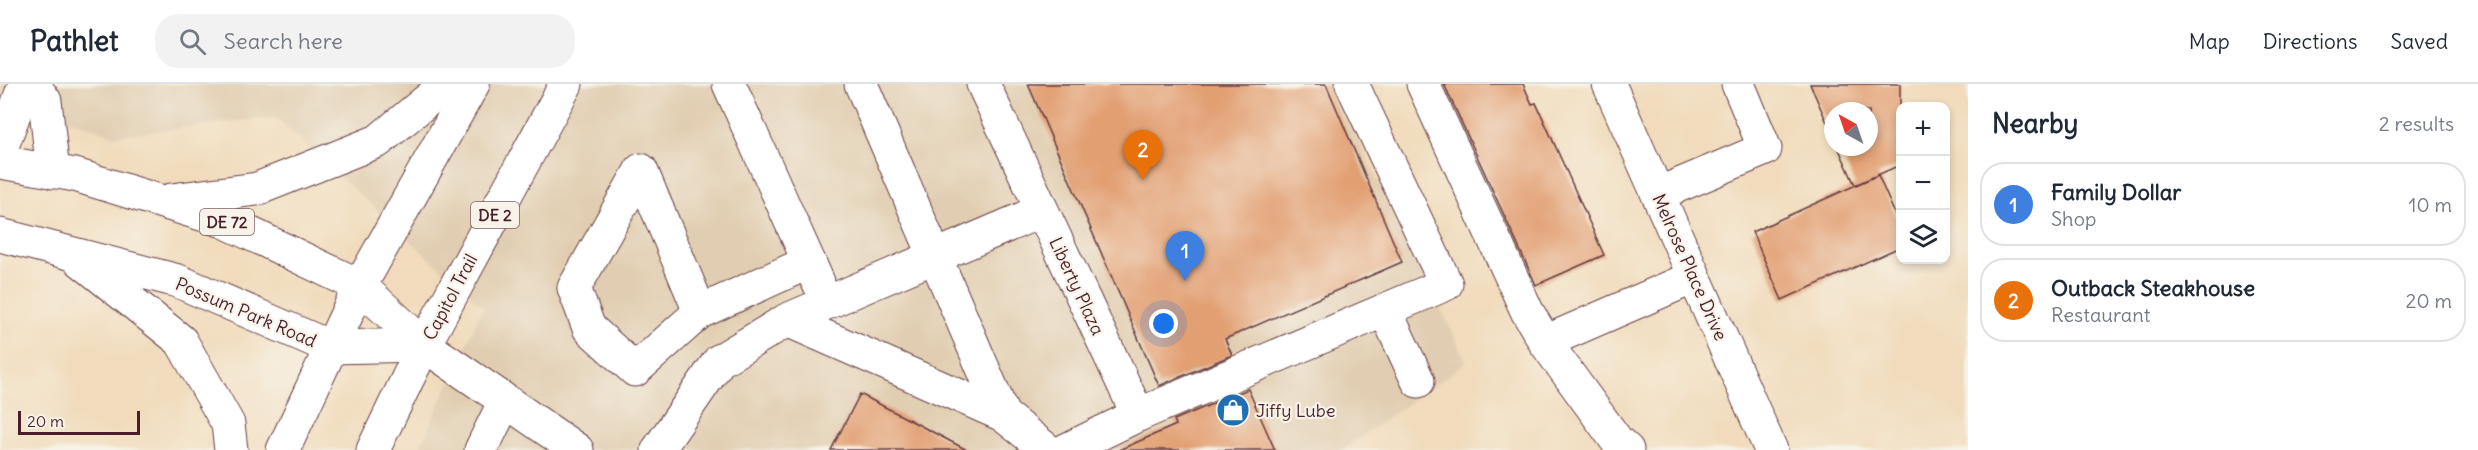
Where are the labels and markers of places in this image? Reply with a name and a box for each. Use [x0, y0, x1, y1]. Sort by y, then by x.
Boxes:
pin: 2 [1124, 130, 1162, 180]
pin: 1 [1166, 232, 1204, 281]
shop icon: Jiffy Lube [1215, 392, 1251, 428]
place label: Jiffy Lube [1256, 399, 1335, 422]

